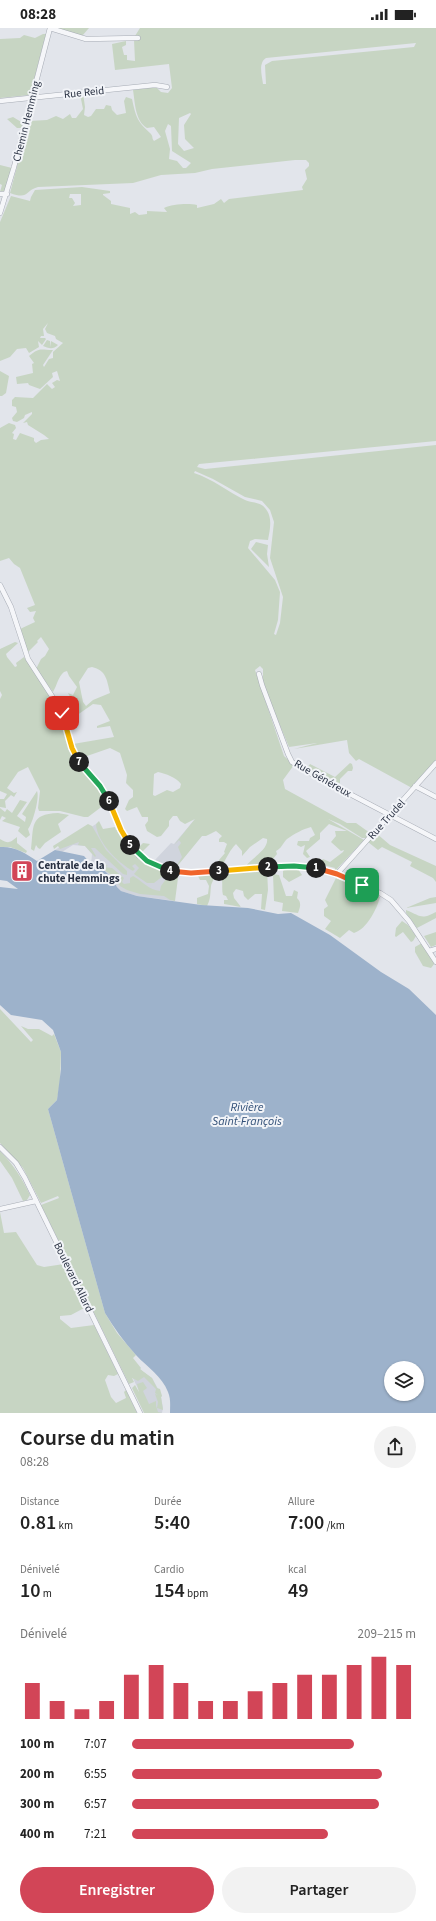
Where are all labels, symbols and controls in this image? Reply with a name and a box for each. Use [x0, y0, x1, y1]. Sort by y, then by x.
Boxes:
text: 08:28 [20, 4, 56, 25]
street label: Chemin Hemming [9, 79, 44, 163]
street label: Rue Reid [63, 83, 105, 102]
pin [45, 696, 79, 730]
icon: check [51, 702, 73, 724]
pin: 7 [69, 752, 89, 772]
text: 7 [76, 754, 82, 769]
street label: Rue Généreux [291, 756, 354, 801]
pin: 6 [99, 791, 119, 811]
text: 6 [106, 793, 112, 808]
street label: Rue Trudel [364, 796, 409, 843]
pin: 5 [120, 835, 140, 855]
text: 5 [127, 837, 133, 852]
pin: 2 [258, 857, 278, 877]
building icon: Centrale de la chute Hemmings [9, 858, 35, 884]
place label: Centrale de la chute Hemmings [38, 858, 120, 886]
pin: 1 [306, 858, 326, 878]
text: 2 [265, 859, 271, 874]
text: 1 [313, 860, 319, 875]
pin: 4 [160, 861, 180, 881]
pin: 3 [209, 861, 229, 881]
text: 4 [167, 863, 173, 878]
text: 3 [216, 863, 222, 878]
pin [345, 868, 379, 902]
icon: arrive [351, 874, 373, 896]
water label: Rivière Saint-François [212, 1099, 282, 1130]
street label: Boulevard Allard [50, 1240, 97, 1315]
map controls [384, 1361, 424, 1401]
button: layers [384, 1361, 424, 1401]
text: Course du matin [20, 1422, 175, 1454]
button: share [374, 1426, 416, 1468]
text: 08:28 [20, 1453, 49, 1471]
text: Distance [20, 1494, 59, 1509]
text: Durée [154, 1494, 181, 1509]
text: Allure [288, 1494, 315, 1509]
text: 0.81 [20, 1509, 56, 1537]
text: 5:40 [154, 1509, 190, 1537]
text: 7:00 [288, 1509, 324, 1537]
text: km [56, 1518, 73, 1533]
text: /km [324, 1518, 345, 1533]
text: Dénivelé [20, 1562, 60, 1577]
text: Cardio [154, 1562, 184, 1577]
text: kcal [288, 1562, 307, 1577]
text: 10 [20, 1577, 41, 1605]
text: 154 [154, 1577, 185, 1605]
text: 49 [288, 1577, 309, 1605]
text: m [41, 1586, 52, 1601]
text: bpm [185, 1586, 208, 1601]
text: Dénivelé [20, 1625, 67, 1643]
text: 209–215 m [358, 1625, 416, 1643]
text: 100 m [20, 1735, 54, 1753]
text: 7:07 [84, 1735, 107, 1753]
text: 200 m [20, 1765, 54, 1783]
text: 6:55 [84, 1765, 107, 1783]
text: 300 m [20, 1795, 54, 1813]
text: 6:57 [84, 1795, 107, 1813]
text: 400 m [20, 1825, 54, 1843]
text: 7:21 [84, 1825, 107, 1843]
button: Enregistrer [20, 1867, 214, 1913]
button: Partager [222, 1867, 416, 1913]

